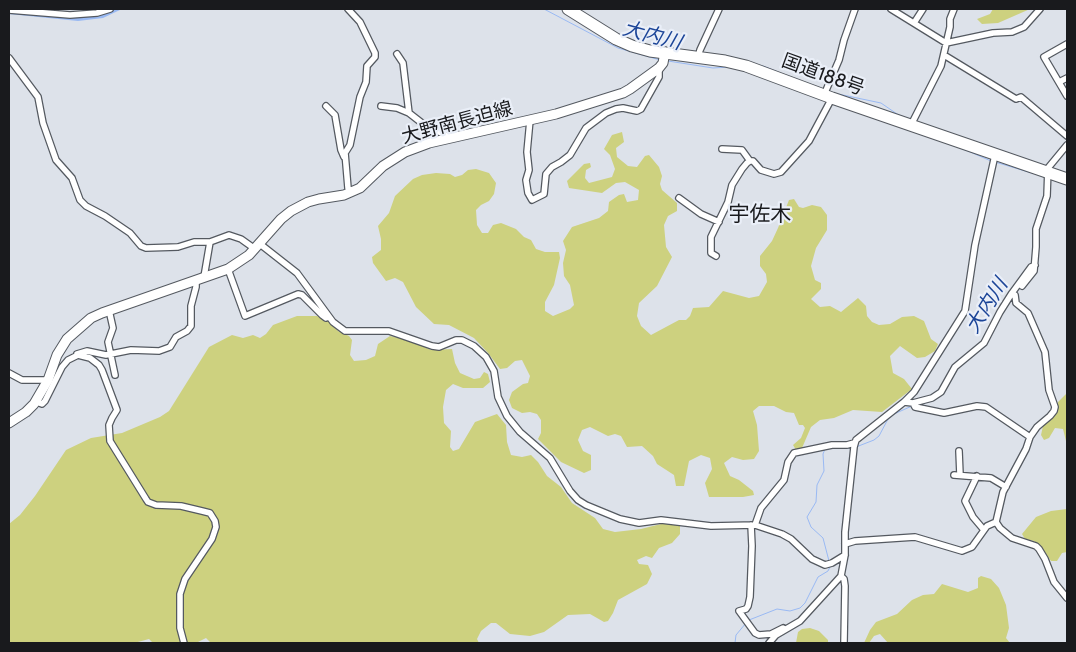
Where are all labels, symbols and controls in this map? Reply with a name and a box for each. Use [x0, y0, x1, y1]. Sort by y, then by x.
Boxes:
water label: 大内川 [620, 17, 684, 55]
street label: 国道188号 [779, 50, 867, 100]
street label: 大野南長迫線 [399, 97, 515, 149]
district label: 宇佐木 [729, 202, 791, 228]
water label: 大内川 [961, 274, 1013, 338]

